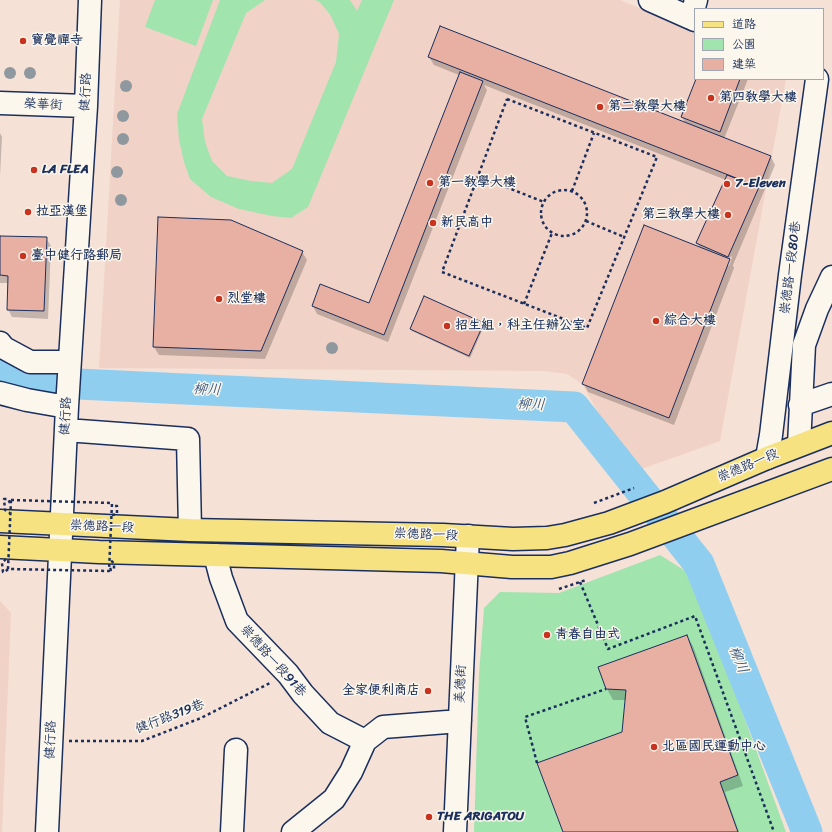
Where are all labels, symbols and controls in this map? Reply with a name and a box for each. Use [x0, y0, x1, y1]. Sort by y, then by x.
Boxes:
legend [694, 8, 824, 80]
text: 道路 [732, 13, 756, 35]
place label: 寶覺禪寺 [31, 33, 83, 49]
text: 公園 [732, 33, 756, 55]
marker: 寶覺禪寺 [18, 36, 28, 46]
text: 建築 [732, 53, 756, 75]
street label: 健行路 [77, 72, 95, 112]
place label: 第四教學大樓 [719, 90, 797, 106]
marker: 第四教學大樓 [706, 93, 716, 103]
street label: 榮華街 [23, 97, 63, 113]
place label: 第二教學大樓 [608, 99, 686, 115]
marker: 第二教學大樓 [595, 102, 605, 112]
place label: LA FLEA [42, 162, 89, 178]
marker: LA FLEA [29, 165, 39, 175]
place label: 第一教學大樓 [438, 175, 516, 191]
place label: 7-Eleven [735, 176, 786, 192]
marker: 第一教學大樓 [425, 178, 435, 188]
marker: 7-Eleven [722, 179, 732, 189]
place label: 拉亞漢堡 [36, 204, 88, 220]
marker: 拉亞漢堡 [23, 207, 33, 217]
place label: 第三教學大樓 [642, 207, 720, 223]
marker: 第三教學大樓 [723, 210, 733, 220]
place label: 新民高中 [441, 215, 493, 231]
marker: 新民高中 [428, 218, 438, 228]
street label: 崇德路一段80巷 [778, 220, 804, 316]
place label: 臺中健行路郵局 [31, 248, 122, 264]
marker: 臺中健行路郵局 [18, 251, 28, 261]
place label: 烈堂樓 [227, 291, 266, 307]
marker: 烈堂樓 [214, 294, 224, 304]
place label: 綜合大樓 [664, 313, 716, 329]
marker: 綜合大樓 [651, 316, 661, 326]
place label: 招生組，科主任辦公室 [455, 318, 585, 334]
marker: 招生組，科主任辦公室 [442, 321, 452, 331]
water label: 柳川 [193, 381, 221, 399]
street label: 健行路 [57, 396, 75, 436]
water label: 柳川 [517, 396, 545, 414]
street label: 崇德路一段 [715, 446, 781, 486]
street label: 崇德路一段 [69, 518, 135, 536]
street label: 崇德路一段 [393, 526, 459, 544]
street label: 崇德路一段91巷 [237, 622, 309, 700]
place label: 青春自由式 [555, 627, 620, 643]
marker: 青春自由式 [542, 630, 552, 640]
water label: 柳川 [725, 644, 751, 676]
street label: 美德街 [452, 664, 470, 704]
place label: 全家便利商店 [342, 683, 420, 699]
marker: 全家便利商店 [423, 686, 433, 696]
street label: 健行路319巷 [133, 697, 207, 737]
street label: 健行路 [43, 720, 59, 760]
place label: 北區國民運動中心 [662, 739, 766, 755]
marker: 北區國民運動中心 [649, 742, 659, 752]
place label: THE ARIGATOU [437, 809, 524, 825]
marker: THE ARIGATOU [424, 812, 434, 822]

